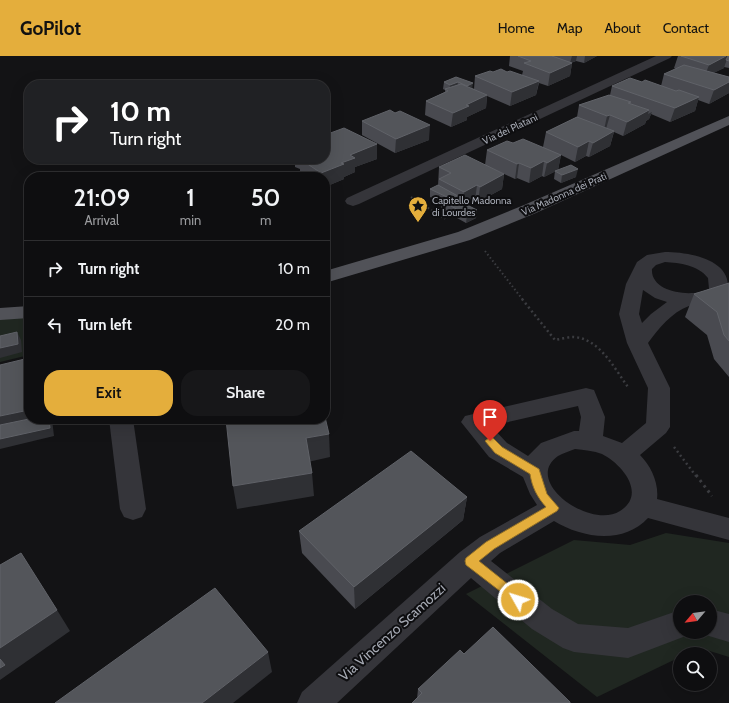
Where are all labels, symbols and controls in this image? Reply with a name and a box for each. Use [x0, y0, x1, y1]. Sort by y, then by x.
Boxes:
text: GoPilot [20, 17, 81, 40]
text: Home [498, 19, 535, 37]
text: Map [557, 19, 582, 37]
text: About [604, 19, 641, 37]
text: Contact [663, 19, 709, 37]
text: 10 m [110, 94, 171, 128]
icon: right [44, 96, 96, 148]
street label: Via dei Platani [480, 111, 540, 147]
text: Turn right [110, 128, 181, 150]
street label: Via Madonna dei Prati [519, 169, 609, 219]
text: 21:09 [74, 183, 130, 212]
text: 1 [186, 183, 195, 212]
text: 50 [251, 183, 280, 212]
place label: Capitello Madonna di Lourdes [432, 194, 512, 219]
place icon: Capitello Madonna di Lourdes [407, 195, 429, 223]
text: Arrival [85, 212, 119, 228]
text: min [180, 212, 201, 228]
text: m [260, 212, 271, 228]
icon: right [44, 258, 66, 280]
text: Turn right [78, 260, 139, 278]
text: 10 m [278, 260, 310, 278]
icon: left [44, 314, 66, 336]
text: Turn left [78, 316, 132, 334]
text: 20 m [275, 316, 310, 334]
button: Exit [44, 370, 173, 416]
button: Share [181, 370, 310, 416]
pin [473, 400, 507, 441]
icon: arrive [479, 406, 501, 428]
street label: Via Vincenzo Scamozzi [335, 579, 449, 685]
position arrow [497, 579, 539, 621]
north arrow [673, 595, 717, 639]
map controls [673, 595, 717, 691]
button: search [673, 647, 717, 691]

